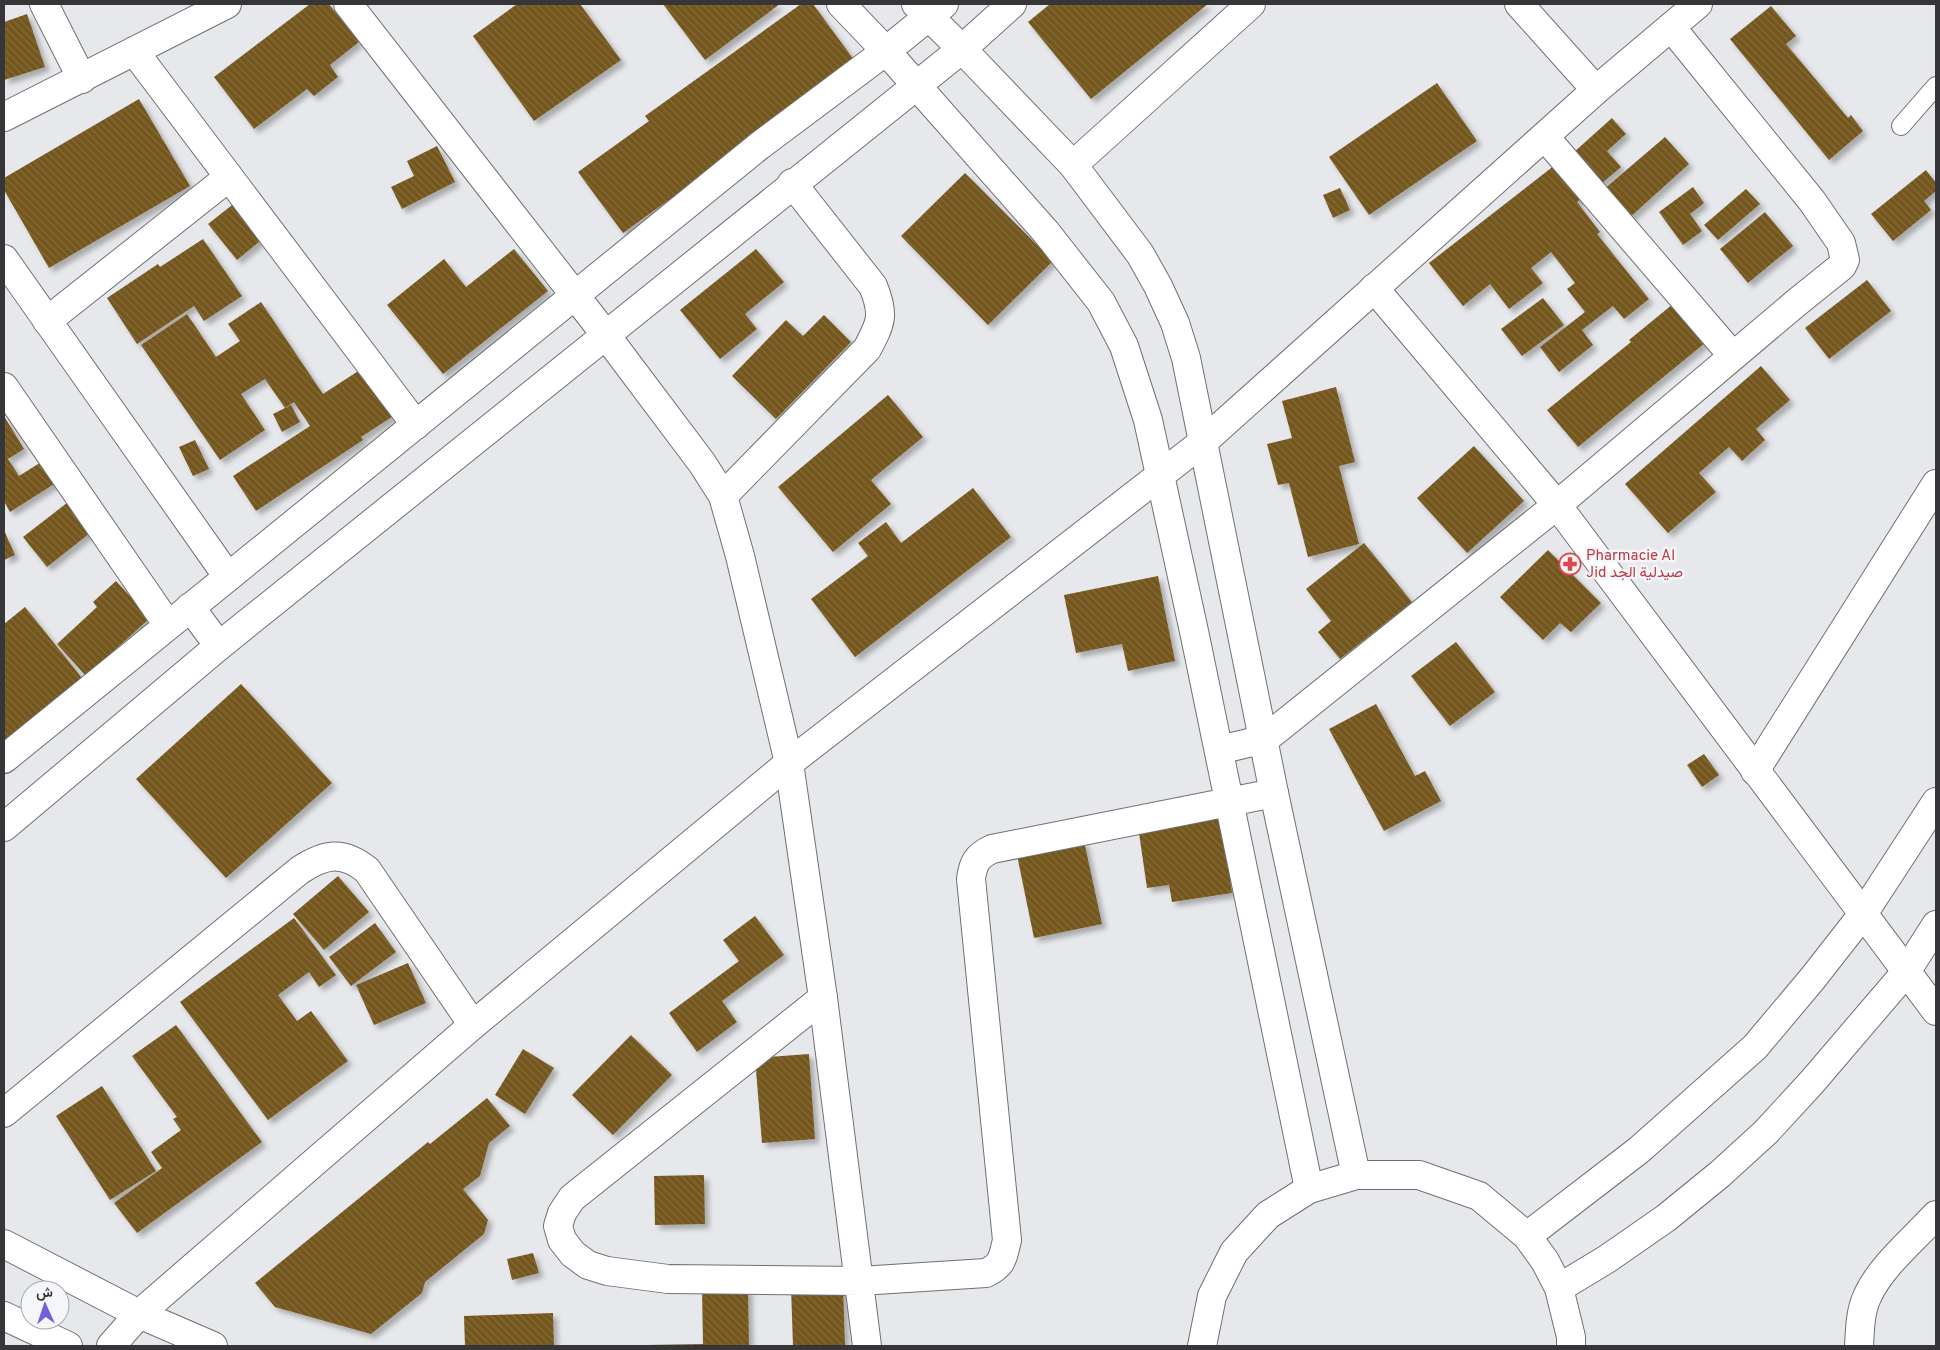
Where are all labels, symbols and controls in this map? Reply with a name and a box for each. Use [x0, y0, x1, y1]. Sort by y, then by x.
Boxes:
place label: Pharmacie Al Jid صيدلية الجد [1586, 547, 1683, 583]
pharmacy icon: Pharmacie Al Jid صيدلية الجد [1558, 552, 1582, 576]
north arrow [20, 1280, 70, 1330]
text: ش [36, 1285, 53, 1302]

